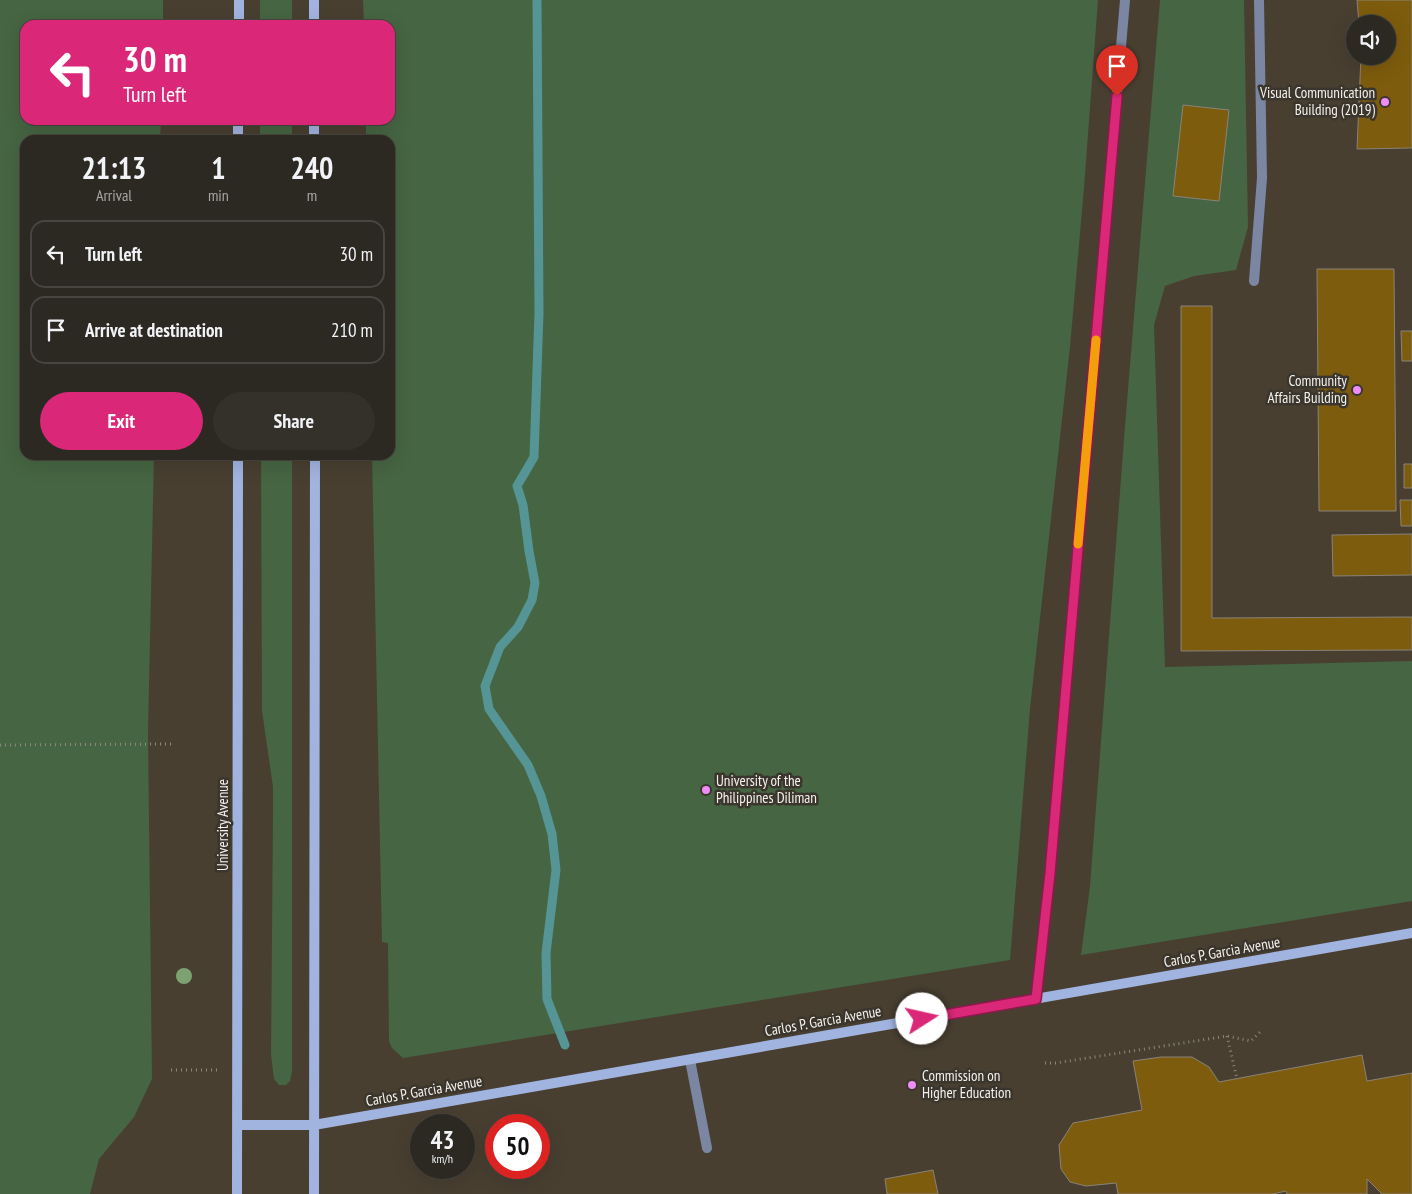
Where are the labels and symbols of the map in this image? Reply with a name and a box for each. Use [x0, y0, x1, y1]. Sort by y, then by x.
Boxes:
pin [1096, 45, 1138, 96]
place label: Visual Communication Building (2019) [1259, 83, 1376, 119]
marker: Visual Communication Building (2019) [1379, 96, 1391, 108]
place label: Community Affairs Building [1267, 371, 1347, 407]
marker: Community Affairs Building [1351, 384, 1363, 396]
place label: University of the Philippines Diliman [716, 771, 817, 807]
street label: University Avenue [213, 779, 232, 871]
marker: University of the Philippines Diliman [700, 784, 712, 796]
street label: Carlos P. Garcia Avenue [1162, 932, 1282, 971]
position arrow [895, 992, 947, 1044]
street label: Carlos P. Garcia Avenue [763, 1001, 883, 1040]
place label: Commission on Higher Education [922, 1066, 1011, 1102]
street label: Carlos P. Garcia Avenue [364, 1071, 484, 1110]
marker: Commission on Higher Education [906, 1079, 918, 1091]
speed limit sign: 50 [485, 1114, 550, 1179]

